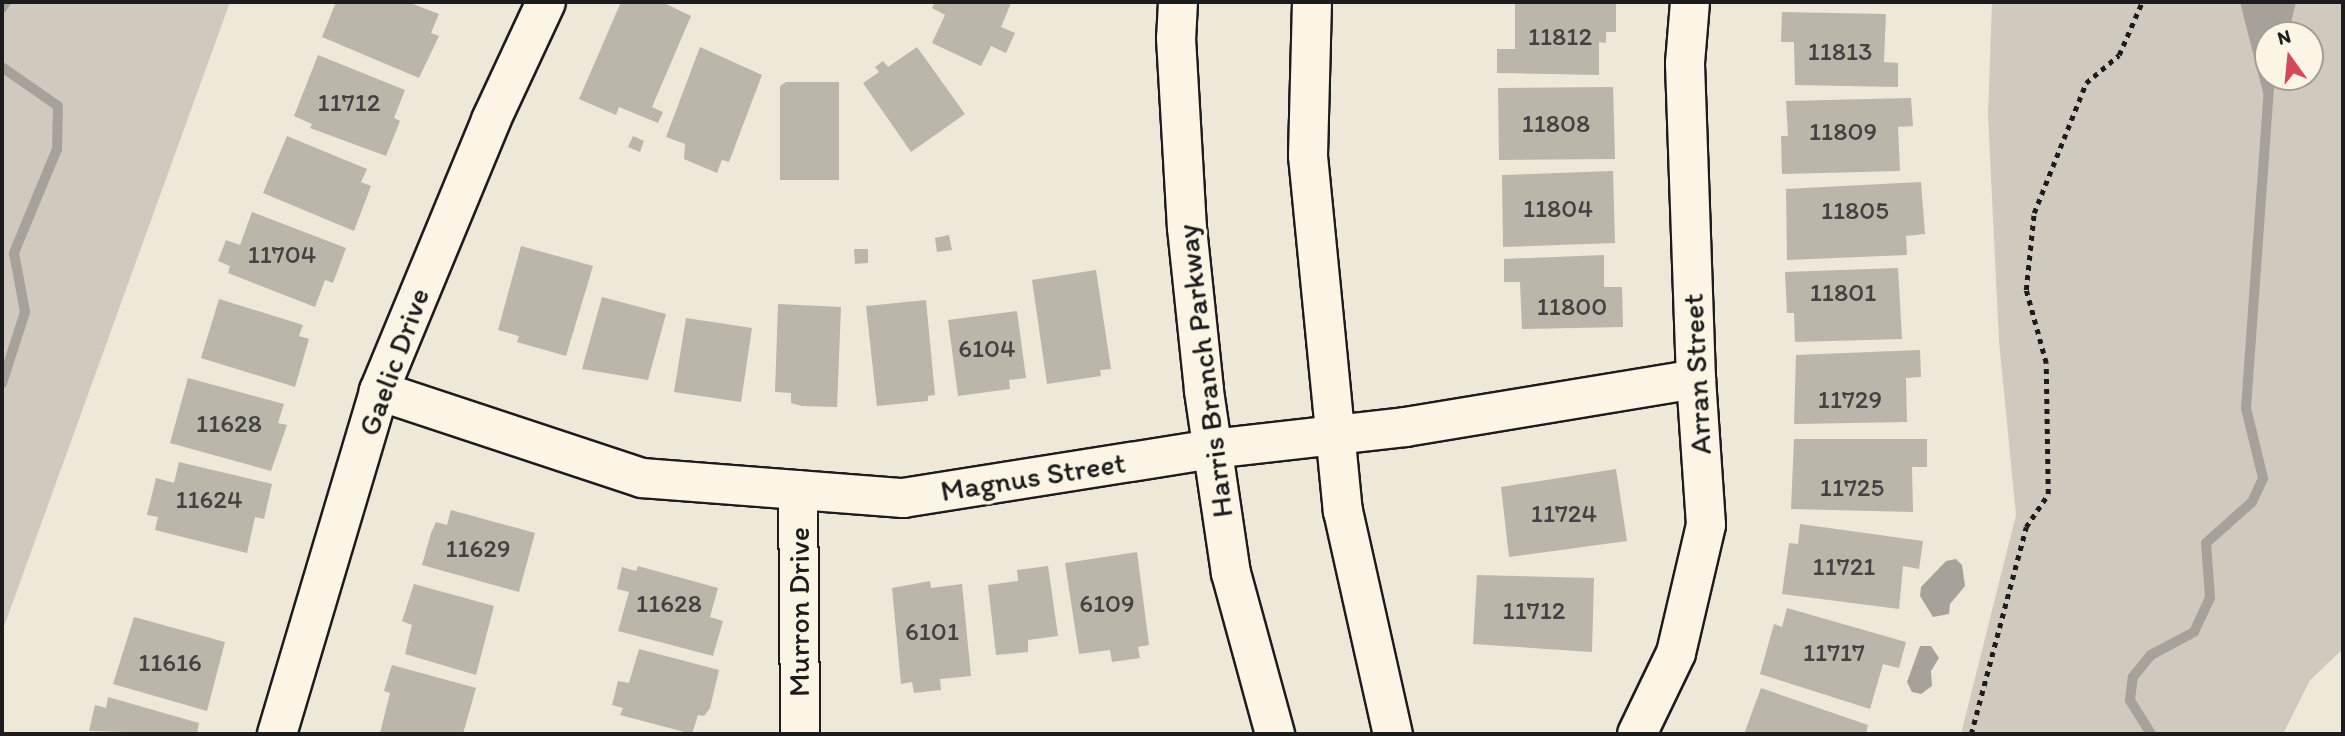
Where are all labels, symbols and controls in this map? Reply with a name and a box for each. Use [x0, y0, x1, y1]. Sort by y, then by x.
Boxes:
house number: 11812 [1528, 21, 1592, 53]
north arrow [2254, 21, 2324, 91]
text: N [2275, 24, 2293, 50]
house number: 11813 [1808, 36, 1872, 68]
house number: 11712 [318, 87, 380, 119]
house number: 11808 [1522, 108, 1590, 140]
house number: 11809 [1809, 116, 1877, 148]
house number: 11804 [1523, 193, 1593, 225]
house number: 11805 [1821, 195, 1889, 227]
street label: Harris Branch Parkway [1169, 222, 1241, 520]
house number: 11704 [248, 239, 316, 271]
house number: 11801 [1810, 277, 1876, 309]
street label: Gaelic Drive [351, 283, 437, 441]
house number: 11800 [1537, 291, 1607, 323]
street label: Arran Street [1675, 293, 1719, 455]
house number: 6104 [958, 333, 1016, 365]
house number: 11729 [1818, 384, 1882, 416]
house number: 11628 [196, 408, 262, 440]
street label: Magnus Street [938, 445, 1128, 509]
house number: 11725 [1820, 472, 1884, 504]
house number: 11624 [175, 484, 243, 516]
house number: 11724 [1531, 498, 1597, 530]
street label: Murron Drive [781, 527, 817, 697]
house number: 11629 [445, 533, 511, 565]
house number: 11721 [1813, 551, 1875, 583]
house number: 11628 [636, 588, 702, 620]
house number: 6109 [1079, 588, 1135, 620]
house number: 11712 [1503, 595, 1565, 627]
house number: 6101 [905, 616, 959, 648]
house number: 11717 [1803, 637, 1865, 669]
house number: 11616 [138, 647, 202, 679]

